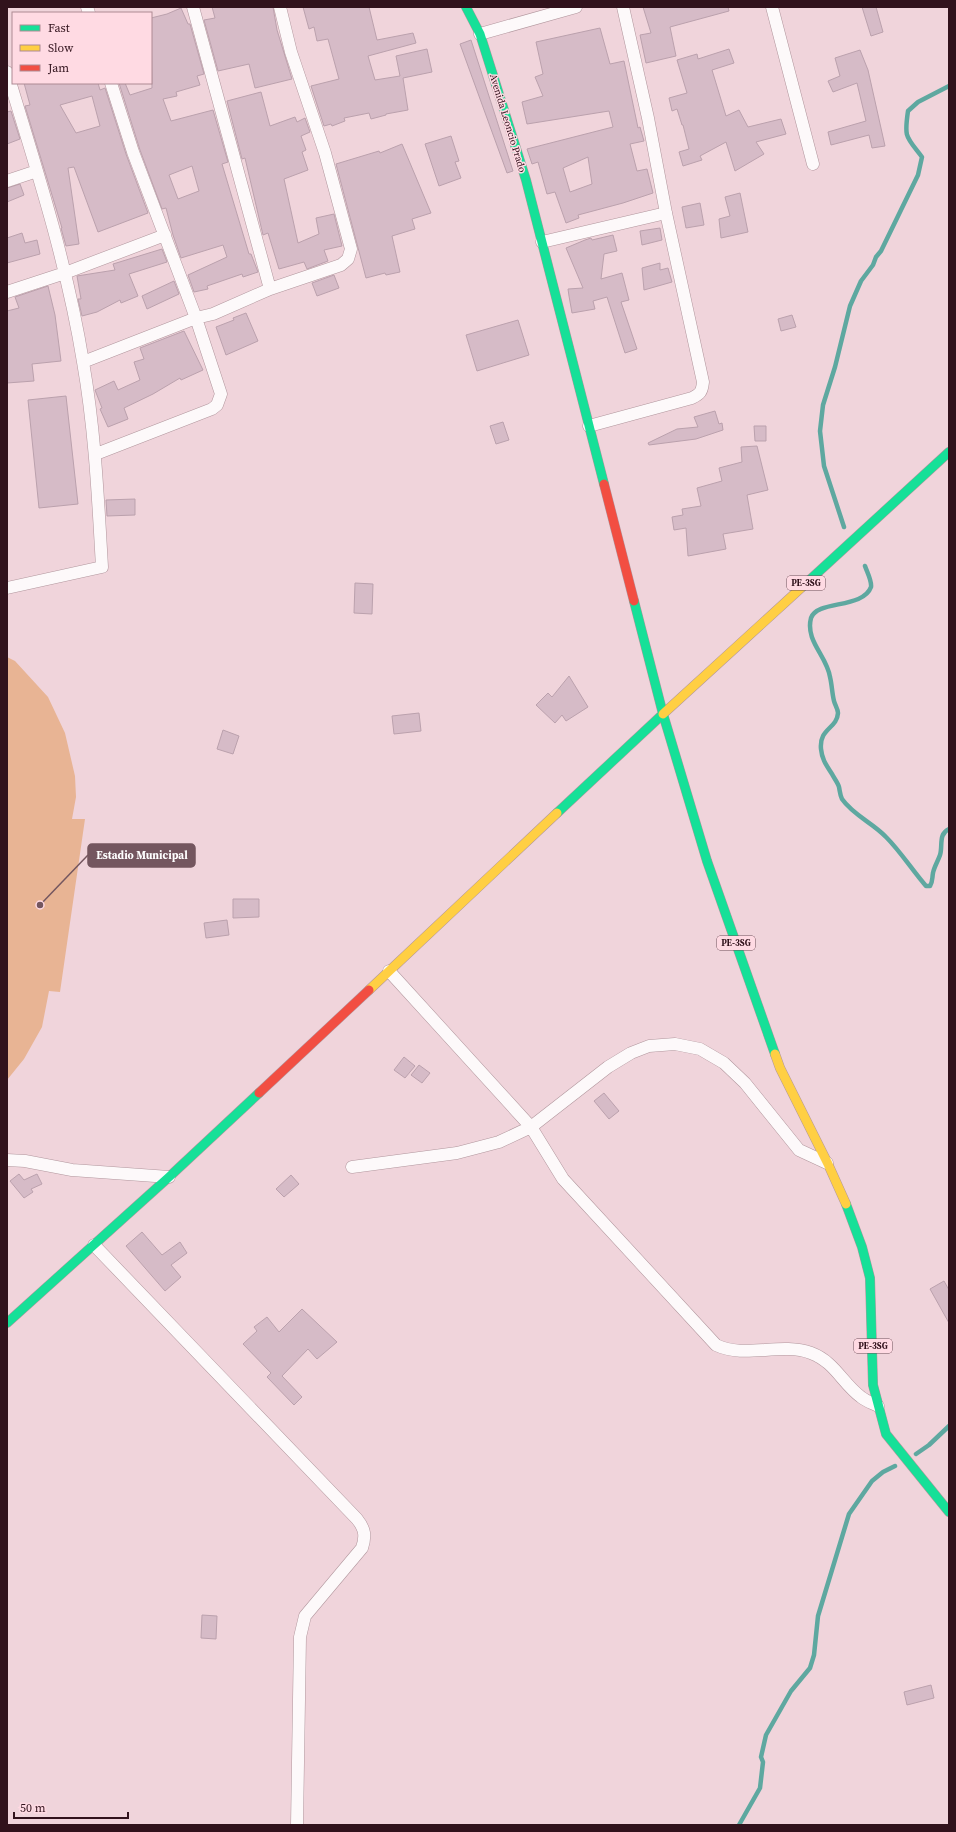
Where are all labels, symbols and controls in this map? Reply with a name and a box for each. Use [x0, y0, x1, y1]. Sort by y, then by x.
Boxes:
legend [12, 12, 152, 84]
text: Fast [48, 20, 70, 36]
text: Slow [48, 40, 74, 56]
text: Jam [47, 60, 69, 76]
street label: Avenida Leoncio Prado [487, 72, 529, 174]
road number: PE-3SG [787, 576, 825, 590]
callout: Estadio Municipal [88, 844, 195, 867]
text: Estadio Municipal [96, 848, 188, 863]
road number: PE-3SG [717, 936, 755, 950]
road number: PE-3SG [854, 1339, 892, 1353]
scale bar [14, 1794, 128, 1820]
text: 50 m [20, 1800, 46, 1816]

